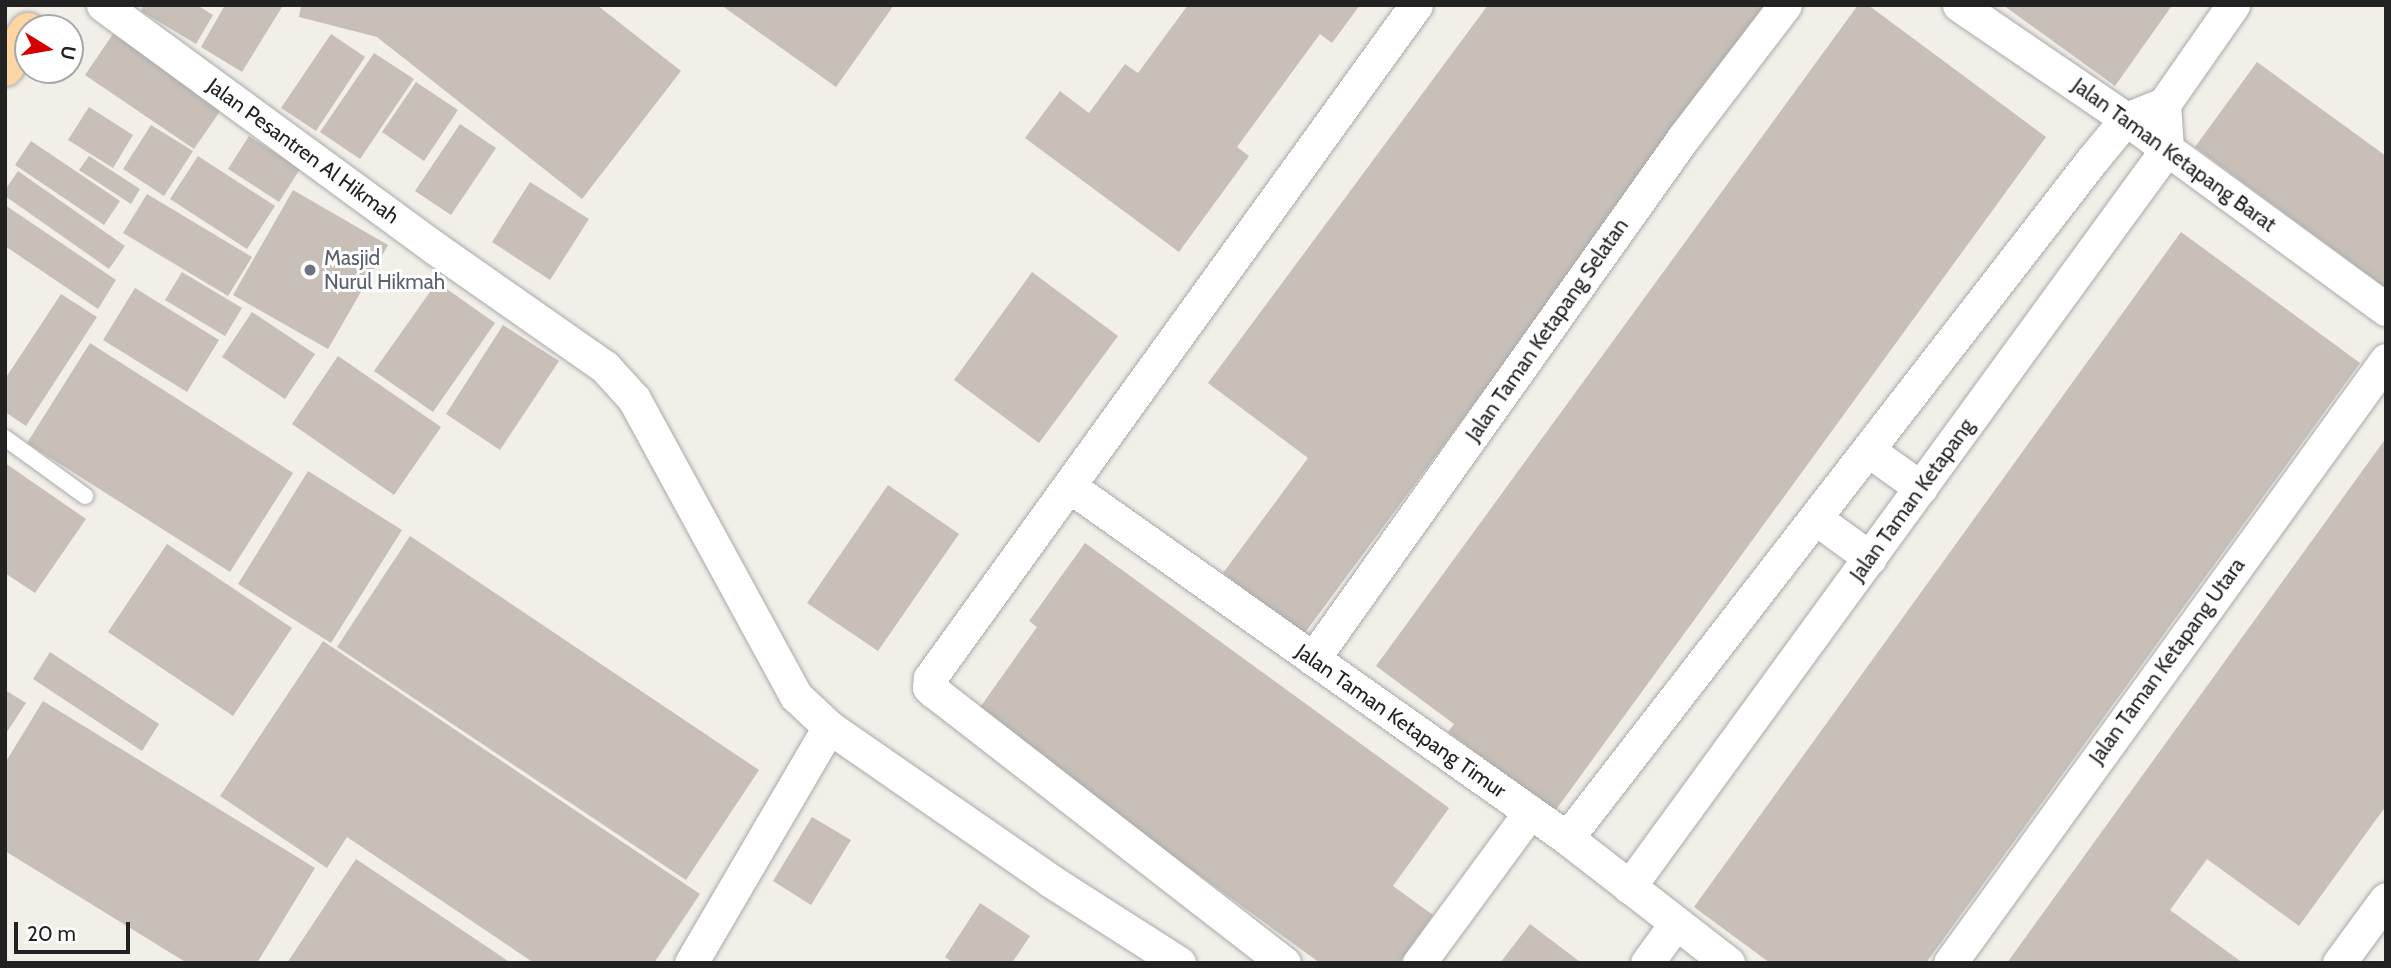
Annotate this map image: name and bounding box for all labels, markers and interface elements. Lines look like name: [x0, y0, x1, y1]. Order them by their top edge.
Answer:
north arrow: [14, 14, 84, 84]
text: U: [56, 44, 81, 62]
street label: Jalan Pesantren Al Hikmah: [202, 73, 404, 229]
street label: Jalan Taman Ketapang Barat: [2067, 73, 2281, 237]
street label: Jalan Taman Ketapang Selatan: [1460, 214, 1634, 446]
place label: Masjid Nurul Hikmah: [324, 245, 445, 295]
marker: Masjid Nurul Hikmah: [302, 262, 318, 278]
street label: Jalan Taman Ketapang: [1845, 414, 1979, 586]
street label: Jalan Taman Ketapang Utara: [2084, 553, 2250, 769]
street label: Jalan Taman Ketapang Timur: [1291, 639, 1511, 803]
scale bar: [18, 908, 133, 952]
text: 20 m: [27, 921, 76, 946]

